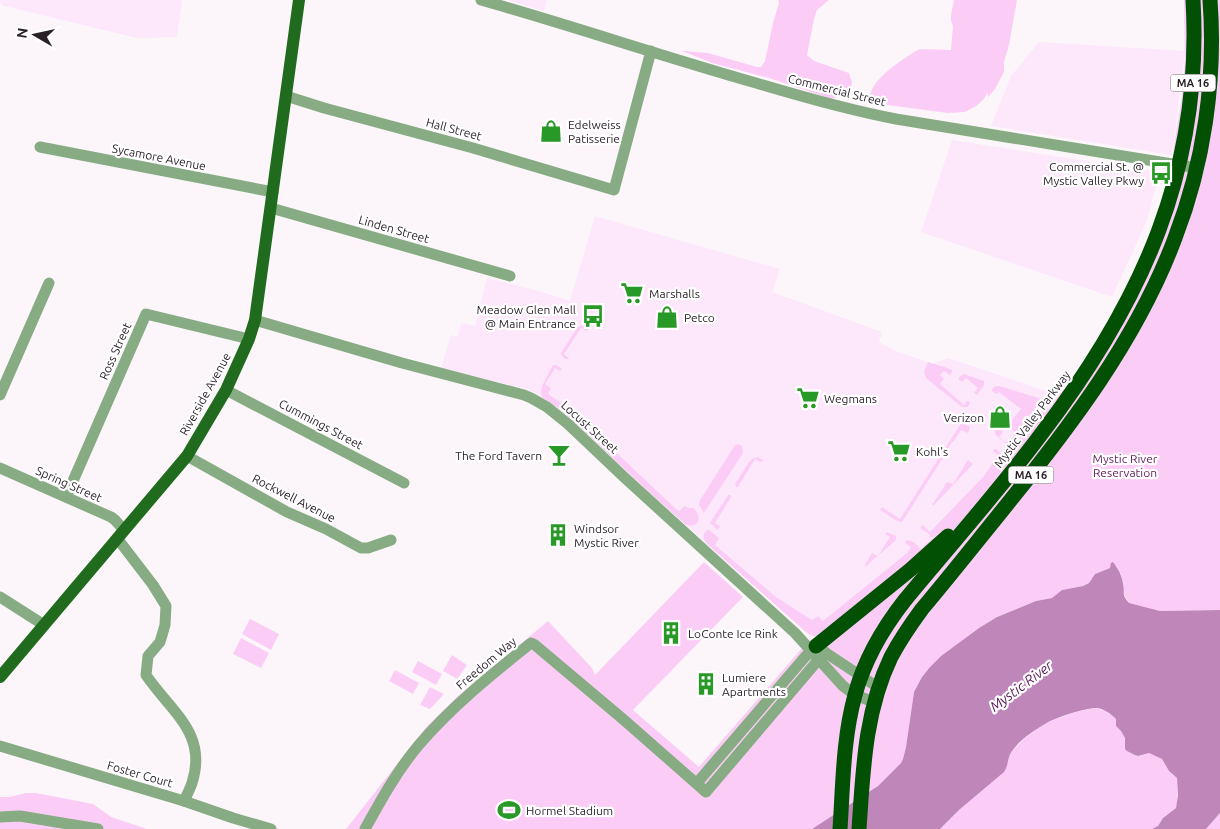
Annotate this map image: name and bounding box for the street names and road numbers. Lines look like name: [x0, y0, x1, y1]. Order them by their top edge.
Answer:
street label: Commercial Street: [787, 72, 888, 109]
road number: MA 16: [1170, 75, 1216, 92]
street label: Hall Street: [425, 115, 484, 143]
street label: Sycamore Avenue: [111, 142, 207, 172]
street label: Linden Street: [357, 213, 431, 245]
street label: Ross Street: [97, 320, 133, 382]
street label: Riverside Avenue: [177, 350, 233, 438]
street label: Mystic Valley Parkway: [991, 368, 1073, 470]
street label: Cummings Street: [277, 396, 365, 452]
street label: Locust Street: [559, 398, 621, 456]
street label: Spring Street: [34, 464, 104, 504]
road number: MA 16: [1008, 466, 1054, 484]
street label: Rockwell Avenue: [250, 471, 338, 525]
street label: Freedom Way: [454, 634, 519, 692]
street label: Foster Court: [106, 758, 175, 790]

